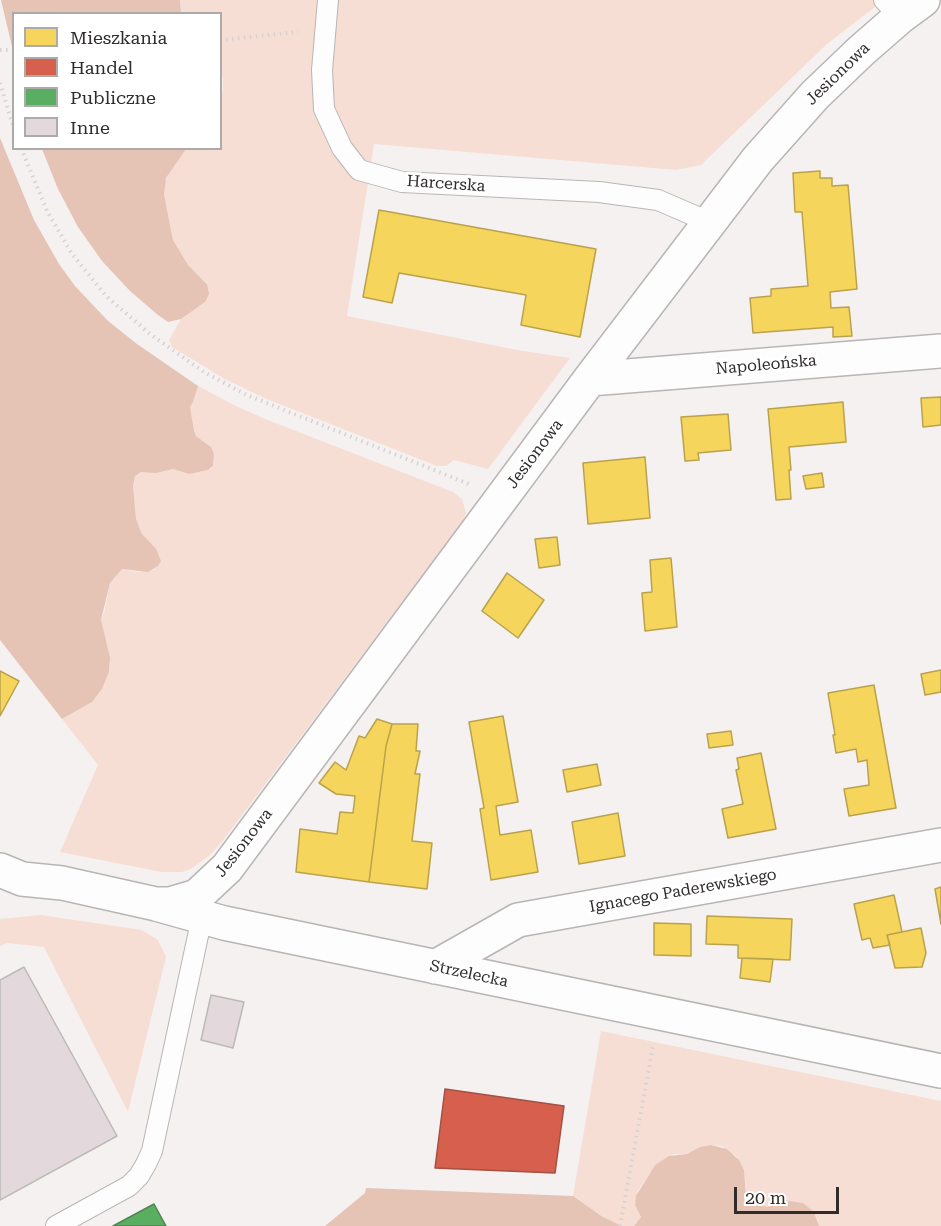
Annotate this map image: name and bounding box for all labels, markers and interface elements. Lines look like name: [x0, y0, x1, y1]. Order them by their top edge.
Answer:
legend: [12, 12, 222, 150]
text: Mieszkania: [70, 27, 167, 48]
street label: Jesionowa: [802, 39, 874, 109]
text: Handel: [70, 57, 133, 78]
text: Publiczne: [70, 87, 156, 108]
text: Inne: [70, 117, 110, 138]
street label: Harcerska: [406, 172, 486, 196]
street label: Napoleońska: [715, 351, 817, 379]
street label: Jesionowa: [503, 416, 567, 492]
street label: Jesionowa: [211, 805, 277, 881]
street label: Ignacego Paderewskiego: [588, 865, 778, 917]
street label: Strzelecka: [428, 956, 510, 992]
scale bar: [737, 1175, 842, 1213]
text: 20 m: [745, 1187, 786, 1208]

